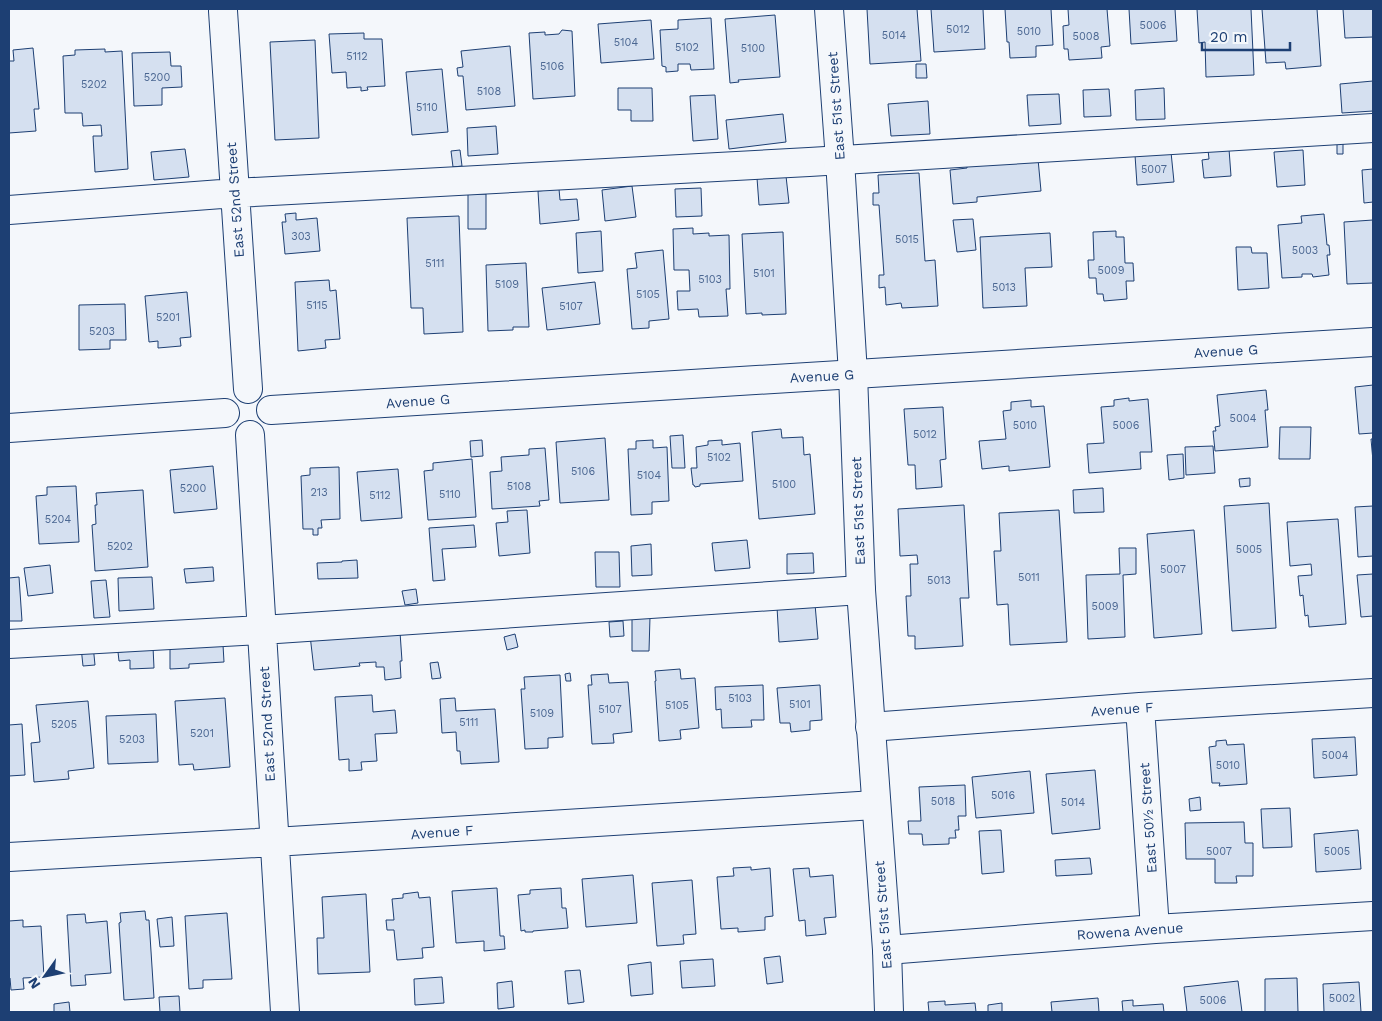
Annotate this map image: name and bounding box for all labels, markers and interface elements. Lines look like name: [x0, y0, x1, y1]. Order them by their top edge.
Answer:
house number: 5006: [1140, 19, 1167, 32]
scale bar: [1202, 20, 1290, 52]
house number: 5012: [946, 23, 970, 36]
house number: 5010: [1017, 25, 1041, 38]
text: 20 m: [1210, 28, 1248, 46]
house number: 5014: [882, 29, 906, 42]
house number: 5008: [1073, 30, 1100, 43]
house number: 5104: [614, 36, 638, 49]
house number: 5102: [675, 41, 699, 54]
house number: 5100: [741, 42, 765, 55]
house number: 5112: [346, 50, 368, 63]
street label: East 51st Street: [824, 51, 848, 161]
house number: 5106: [540, 60, 564, 73]
house number: 5200: [144, 71, 170, 84]
house number: 5202: [81, 78, 107, 91]
house number: 5108: [477, 85, 501, 98]
house number: 5110: [416, 101, 438, 114]
street label: East 52nd Street: [223, 142, 247, 258]
house number: 5007: [1141, 163, 1167, 176]
house number: 303: [291, 230, 311, 243]
house number: 5015: [895, 233, 919, 246]
house number: 5003: [1292, 244, 1318, 257]
house number: 5111: [425, 257, 445, 270]
house number: 5009: [1098, 264, 1125, 277]
house number: 5101: [753, 267, 775, 280]
house number: 5103: [698, 273, 722, 286]
house number: 5109: [495, 278, 519, 291]
house number: 5013: [992, 281, 1016, 294]
house number: 5105: [636, 288, 660, 301]
house number: 5115: [306, 299, 328, 312]
house number: 5107: [559, 300, 583, 313]
house number: 5201: [156, 311, 180, 324]
house number: 5203: [89, 325, 115, 338]
street label: Avenue G: [1193, 341, 1259, 361]
street label: Avenue G: [789, 366, 855, 386]
street label: Avenue G: [385, 391, 451, 411]
house number: 5004: [1230, 412, 1257, 425]
house number: 5010: [1013, 419, 1037, 432]
house number: 5006: [1113, 419, 1140, 432]
house number: 5012: [913, 428, 937, 441]
house number: 5102: [707, 451, 731, 464]
street label: East 51st Street: [848, 456, 868, 566]
house number: 5106: [571, 465, 595, 478]
house number: 5104: [637, 469, 661, 482]
house number: 5100: [772, 478, 796, 491]
house number: 5108: [507, 480, 531, 493]
house number: 5200: [180, 482, 206, 495]
house number: 213: [310, 486, 328, 499]
house number: 5110: [439, 488, 461, 501]
house number: 5112: [369, 489, 391, 502]
house number: 5204: [45, 513, 71, 526]
house number: 5202: [107, 540, 133, 553]
house number: 5005: [1236, 543, 1262, 556]
house number: 5007: [1160, 563, 1186, 576]
house number: 5011: [1018, 571, 1040, 584]
house number: 5013: [927, 574, 951, 587]
house number: 5009: [1092, 600, 1119, 613]
street label: East 52nd Street: [256, 666, 278, 782]
house number: 5103: [728, 692, 752, 705]
house number: 5101: [789, 698, 811, 711]
house number: 5105: [665, 699, 689, 712]
street label: Avenue F: [1090, 699, 1154, 719]
house number: 5107: [598, 703, 622, 716]
house number: 5109: [530, 707, 554, 720]
house number: 5111: [459, 716, 479, 729]
house number: 5205: [51, 718, 77, 731]
house number: 5201: [190, 727, 214, 740]
house number: 5203: [119, 733, 145, 746]
house number: 5004: [1322, 749, 1349, 762]
house number: 5010: [1216, 759, 1240, 772]
street label: East 50½ Street: [1136, 762, 1160, 874]
house number: 5016: [991, 789, 1015, 802]
house number: 5018: [931, 795, 955, 808]
house number: 5014: [1061, 796, 1085, 809]
street label: Avenue F: [410, 822, 474, 842]
house number: 5007: [1206, 845, 1232, 858]
house number: 5005: [1324, 845, 1350, 858]
street label: East 51st Street: [871, 860, 895, 970]
street label: Rowena Avenue: [1076, 919, 1184, 943]
north arrow: [20, 951, 70, 1001]
text: N: [25, 974, 44, 992]
house number: 5002: [1329, 992, 1355, 1005]
house number: 5006: [1200, 994, 1227, 1007]

